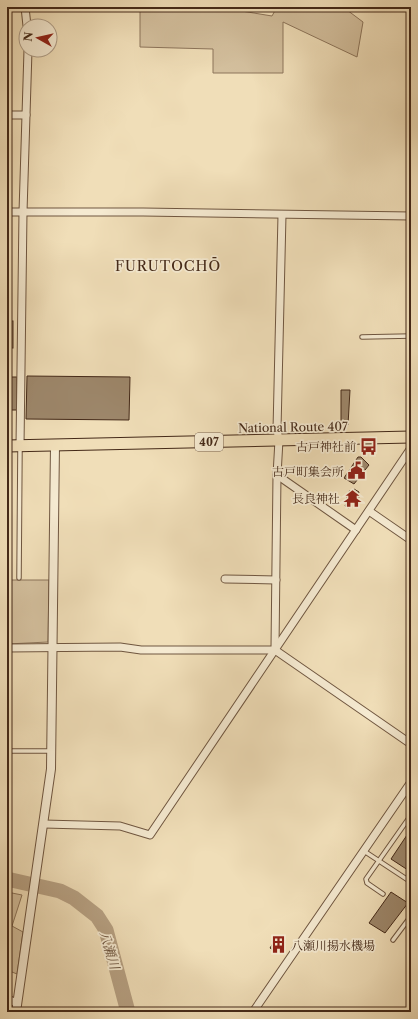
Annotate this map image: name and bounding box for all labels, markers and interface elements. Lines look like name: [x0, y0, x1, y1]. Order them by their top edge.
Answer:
north arrow: [18, 18, 58, 58]
text: N: [21, 30, 36, 42]
district label: FURUTOCHŌ: [115, 257, 221, 275]
street label: National Route 407: [238, 419, 348, 435]
road number: 407: [195, 433, 223, 451]
bus stop icon: 古戸神社前: [359, 436, 379, 456]
place label: 古戸神社前: [296, 439, 356, 454]
public building icon: 古戸町集会所: [347, 461, 367, 481]
place label: 古戸町集会所: [272, 464, 344, 479]
temple icon: 長良神社: [343, 488, 363, 508]
place label: 長良神社: [292, 491, 340, 506]
water label: 八瀬川: [97, 929, 124, 973]
building icon: 八瀬川揚水機場: [268, 935, 288, 955]
place label: 八瀬川揚水機場: [291, 938, 375, 953]

